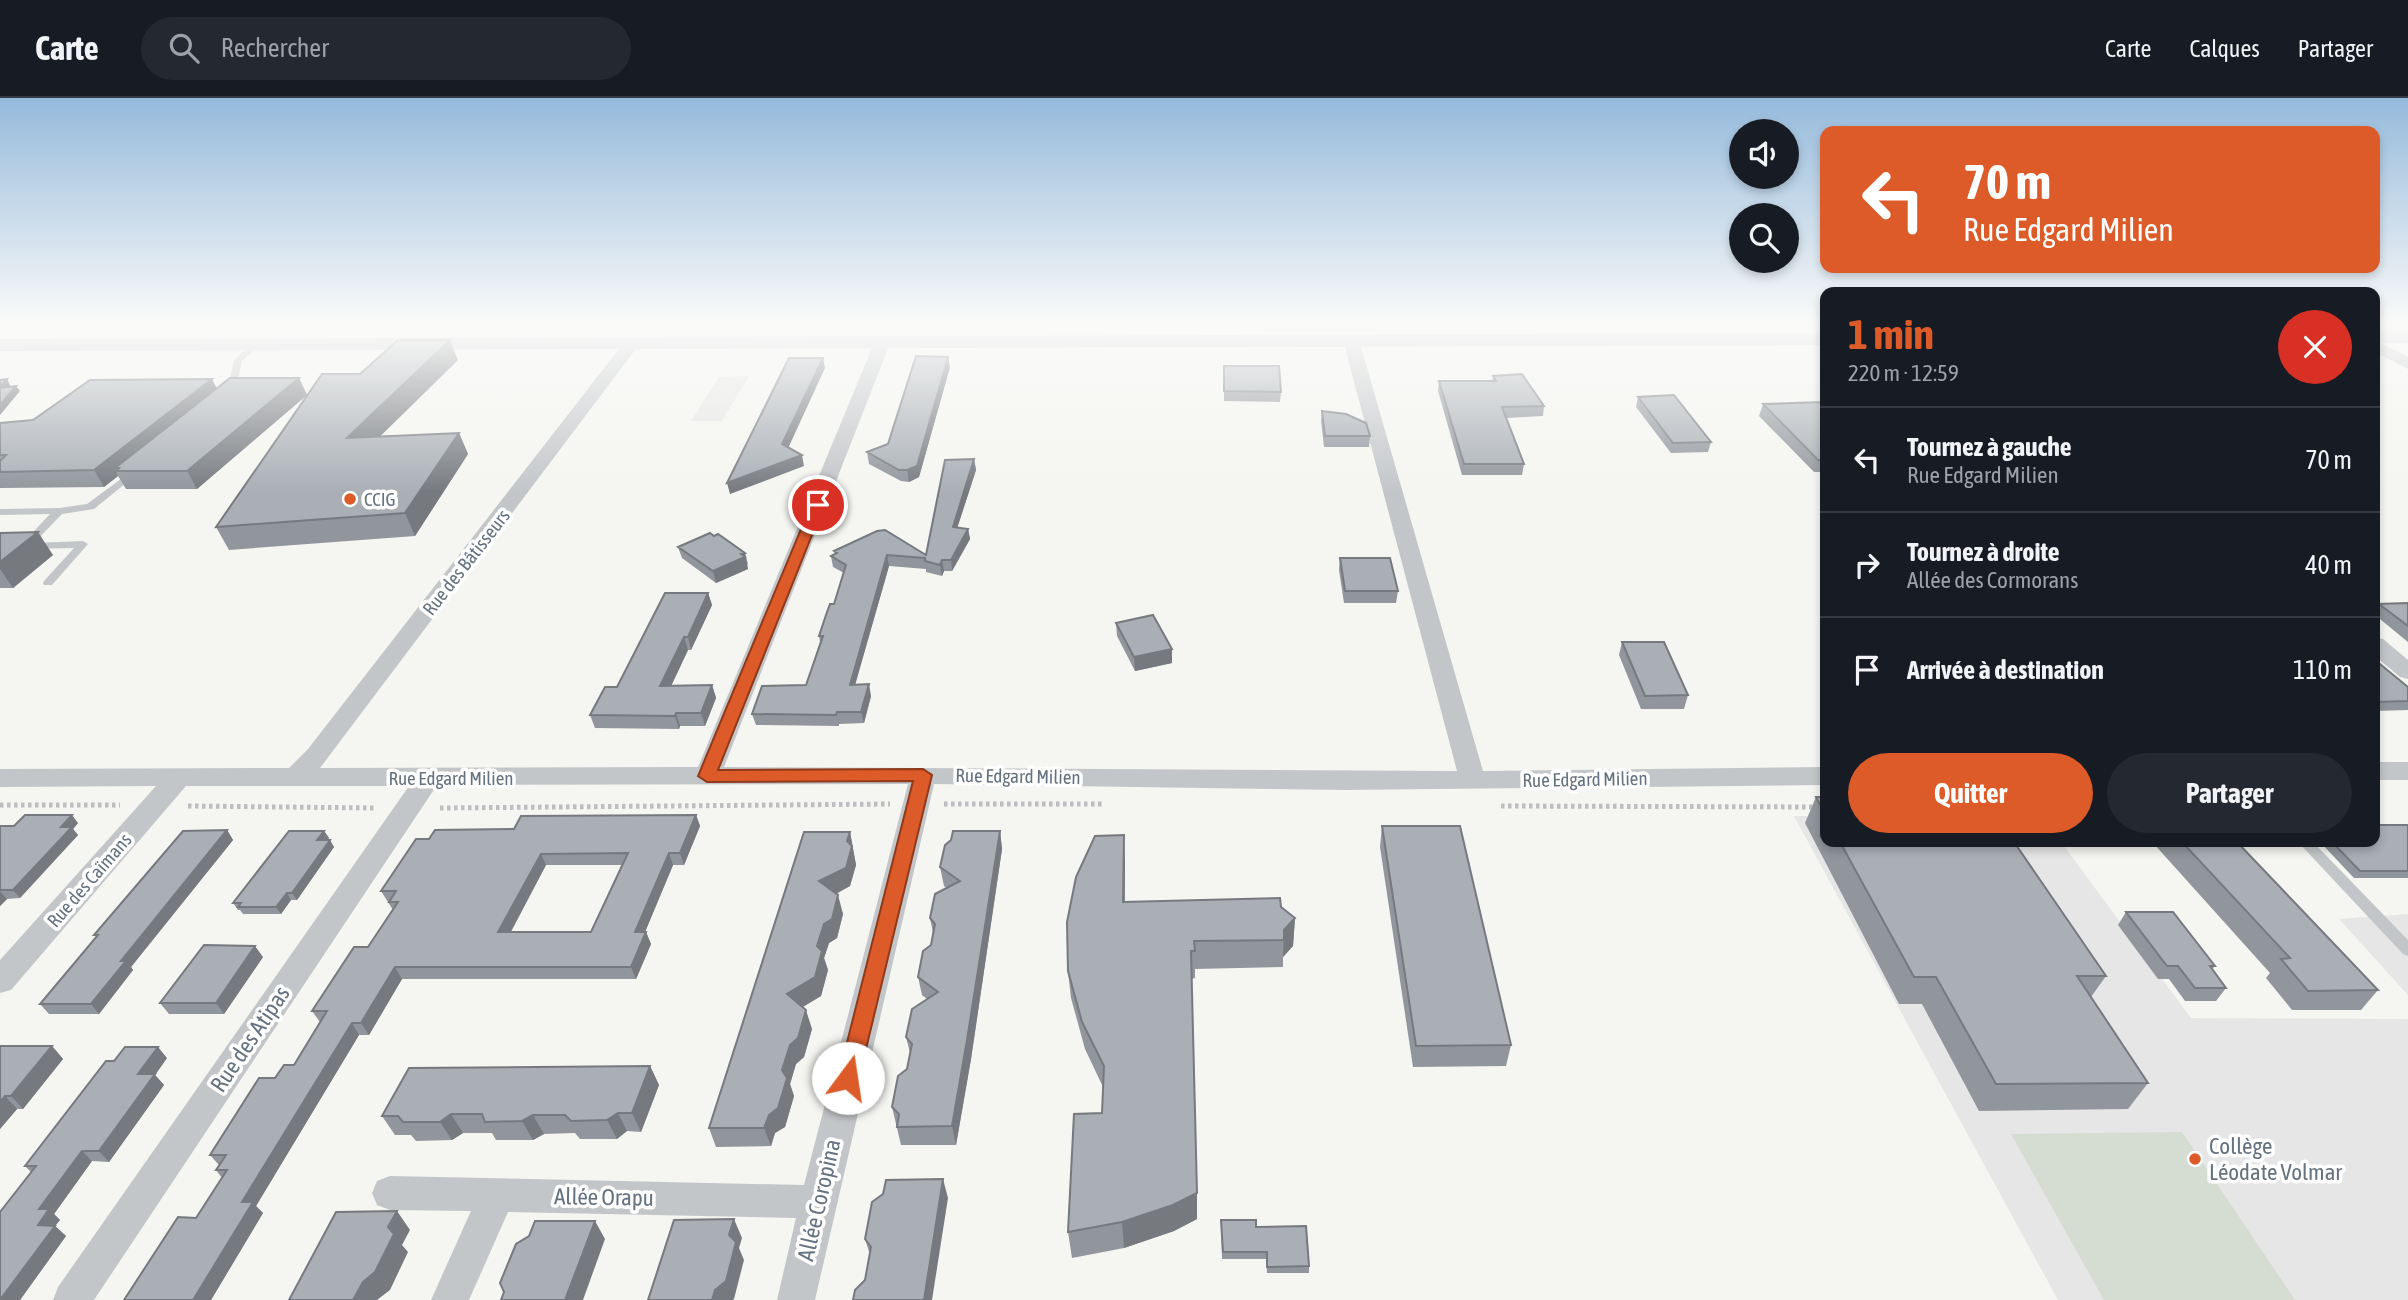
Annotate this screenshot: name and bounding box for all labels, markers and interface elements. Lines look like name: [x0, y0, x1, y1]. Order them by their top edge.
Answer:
search box: [141, 17, 631, 80]
text: Carte: [35, 29, 99, 67]
icon: search: [165, 29, 203, 67]
text: Rechercher: [221, 33, 329, 63]
text: Carte: [2105, 35, 2151, 62]
text: Calques: [2189, 35, 2260, 62]
text: Partager: [2298, 35, 2373, 62]
map controls: [1729, 119, 1799, 273]
button: sound: [1729, 119, 1799, 189]
text: 70 m: [1963, 153, 2051, 209]
icon: left: [1848, 154, 1939, 245]
button: search: [1729, 203, 1799, 273]
text: Rue Edgard Milien: [1963, 211, 2174, 248]
text: 1 min: [1848, 310, 1934, 358]
button: close: [2278, 310, 2352, 384]
text: 220 m · 12:59: [1848, 360, 1959, 386]
text: Tournez à gauche: [1907, 432, 2072, 462]
icon: left: [1848, 441, 1886, 479]
text: 70 m: [2305, 445, 2352, 475]
text: Rue Edgard Milien: [1907, 462, 2059, 488]
pin: [788, 475, 848, 535]
icon: arrive: [799, 486, 837, 524]
place label: CCIG: [364, 488, 396, 510]
marker: CCIG: [342, 491, 358, 507]
street label: Rue des Bâtisseurs: [418, 505, 514, 619]
text: Tournez à droite: [1907, 537, 2060, 567]
icon: right: [1848, 546, 1886, 584]
text: 40 m: [2305, 550, 2352, 580]
text: Allée des Cormorans: [1907, 567, 2078, 593]
icon: arrive: [1848, 651, 1886, 689]
text: Arrivée à destination: [1907, 655, 2104, 685]
text: 110 m: [2293, 655, 2352, 685]
button: Quitter: [1848, 753, 2093, 833]
button: Partager: [2107, 753, 2352, 833]
street label: Rue Edgard Milien: [955, 764, 1081, 788]
street label: Rue Edgard Milien: [388, 767, 514, 789]
street label: Rue Edgard Milien: [1522, 767, 1648, 791]
street label: Rue des Caïmans: [42, 828, 136, 931]
street label: Rue des Atipas: [205, 981, 295, 1097]
position arrow: [811, 1041, 885, 1115]
place label: Collège Léodate Volmar: [2209, 1133, 2343, 1185]
street label: Allée Coropina: [792, 1137, 846, 1263]
marker: Collège Léodate Volmar: [2187, 1151, 2203, 1167]
street label: Allée Orapu: [554, 1183, 654, 1211]

